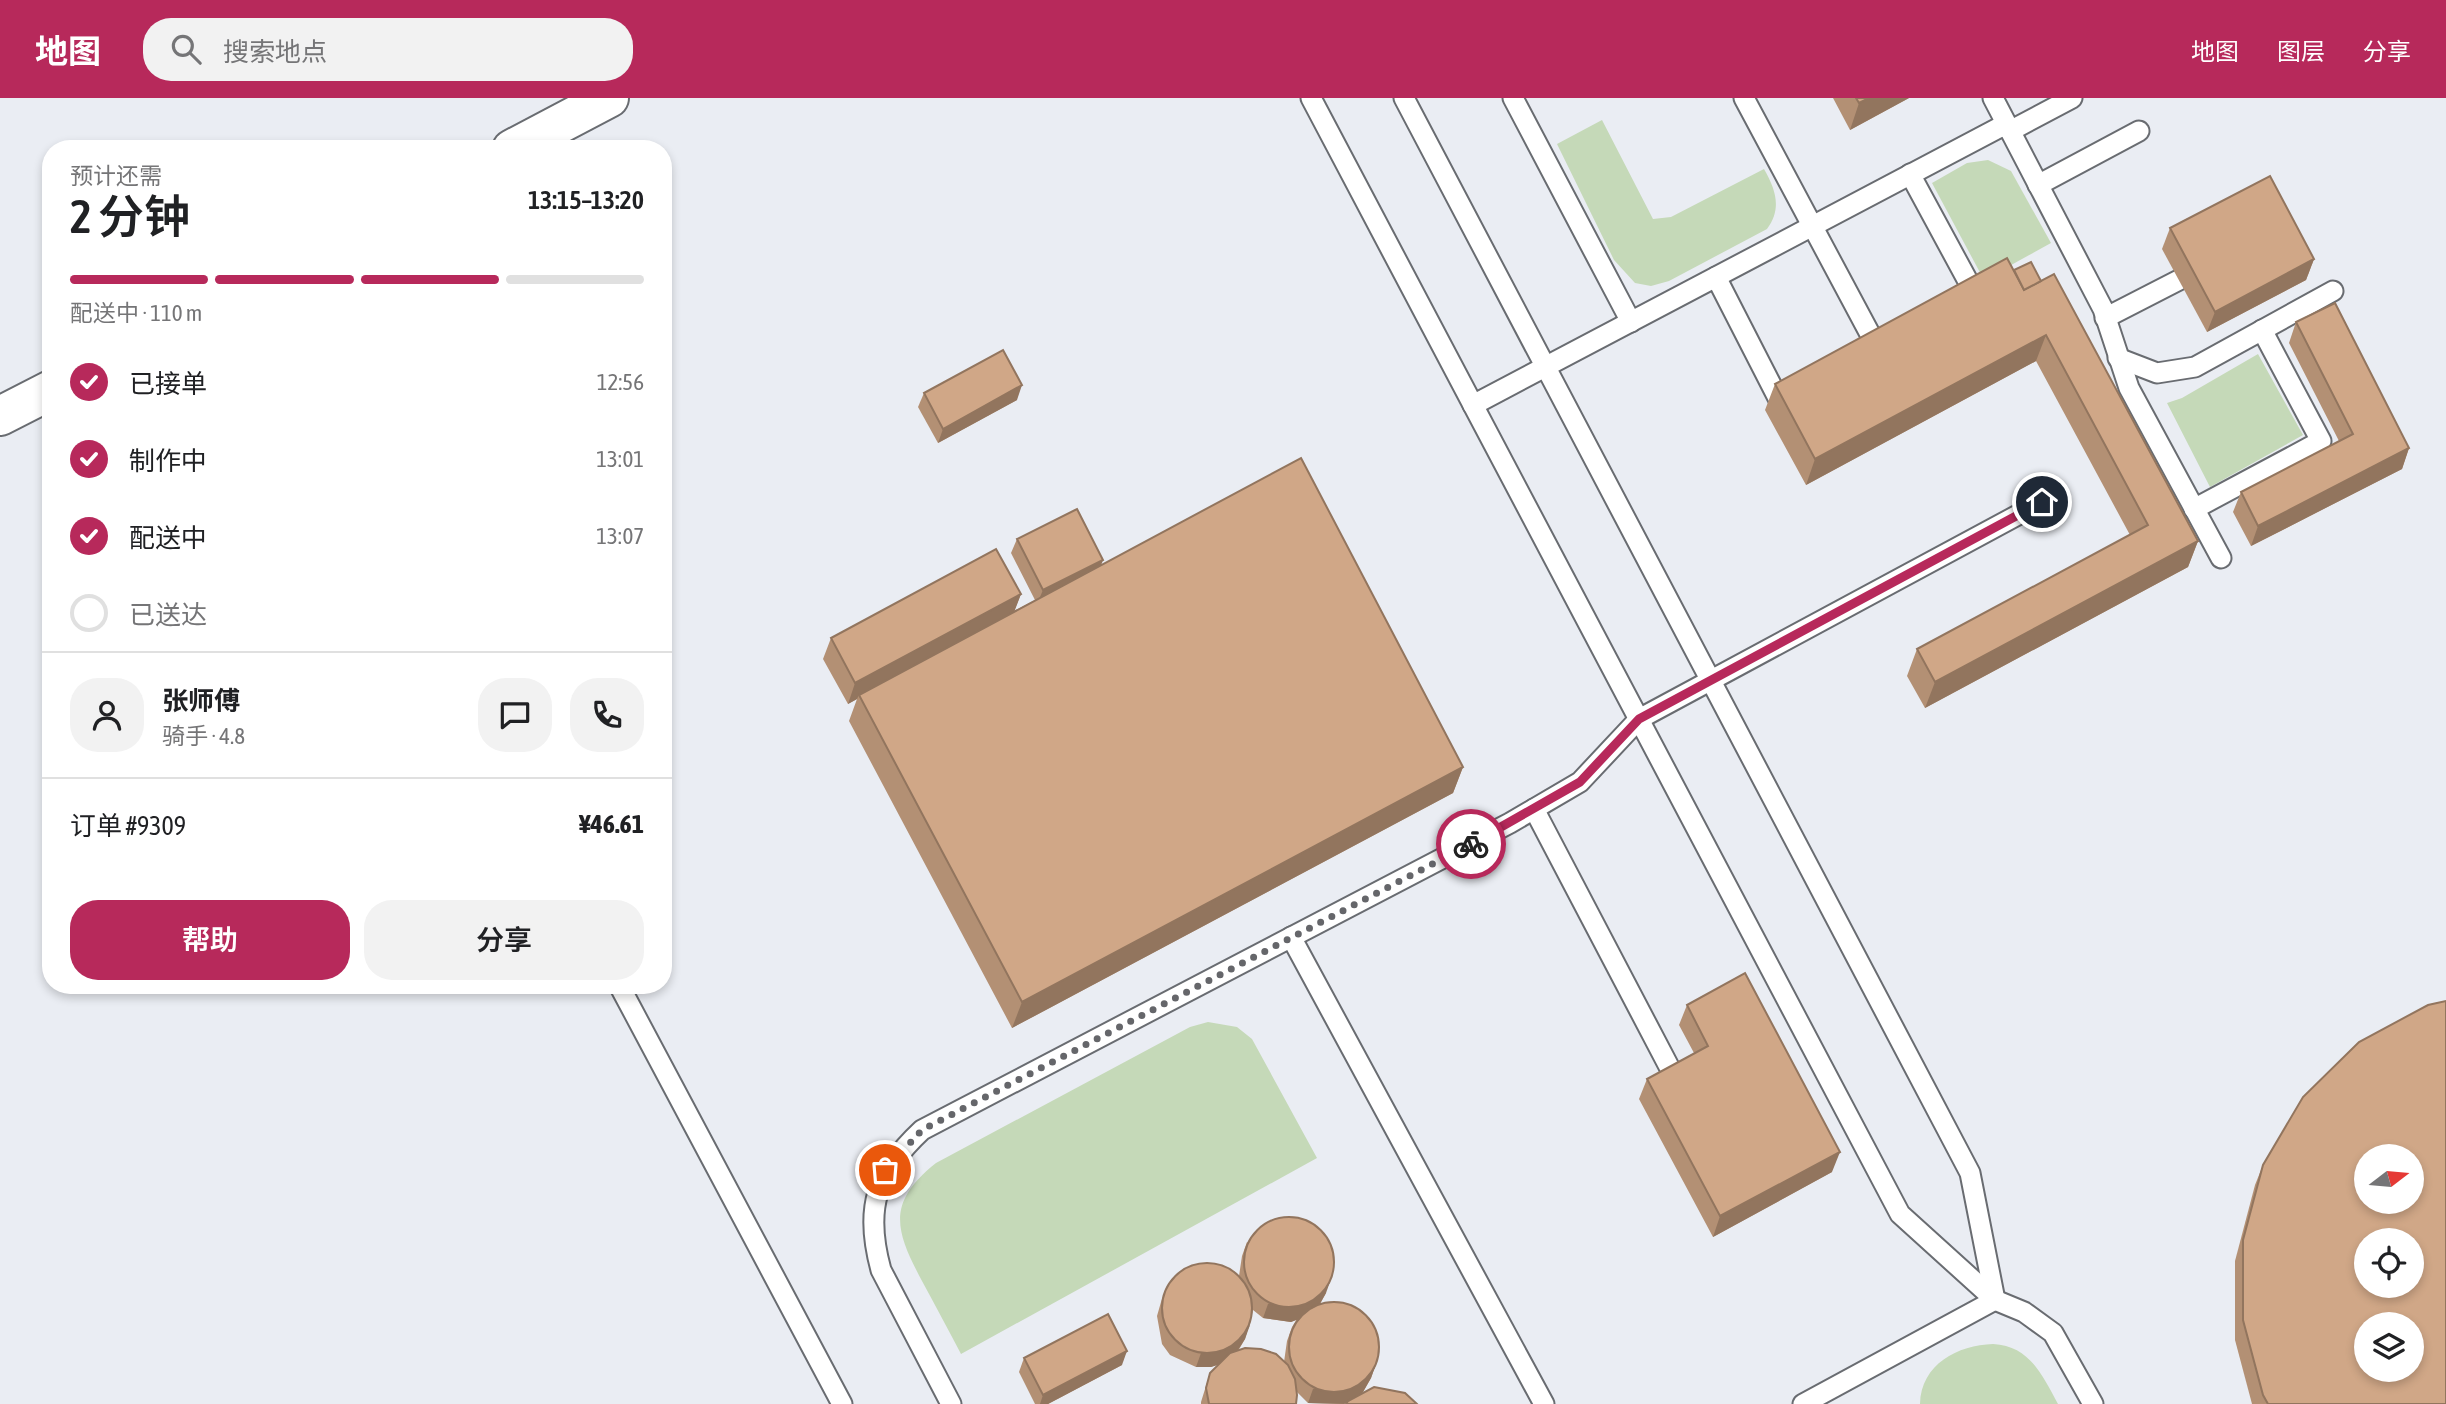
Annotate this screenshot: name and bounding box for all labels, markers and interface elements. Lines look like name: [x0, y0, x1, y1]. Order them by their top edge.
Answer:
search box: [143, 18, 633, 81]
icon: search: [167, 30, 205, 68]
text: 地图: [35, 32, 101, 70]
text: 搜索地点: [223, 37, 327, 67]
text: 地图: [2191, 38, 2239, 65]
text: 图层: [2277, 38, 2325, 65]
text: 分享: [2363, 38, 2411, 65]
text: 预计还需: [70, 163, 162, 189]
text: 13:15–13:20: [528, 185, 644, 215]
text: 2 分钟: [70, 190, 190, 243]
text: 配送中 · 110 m: [70, 300, 202, 326]
icon: check: [70, 363, 108, 401]
text: 已接单: [129, 369, 207, 399]
text: 12:56: [597, 369, 644, 395]
icon: check: [70, 440, 108, 478]
text: 制作中: [129, 446, 207, 476]
text: 13:01: [596, 446, 644, 472]
pin: [2012, 472, 2072, 532]
icon: home: [2023, 483, 2061, 521]
icon: check: [70, 517, 108, 555]
text: 配送中: [129, 523, 207, 553]
text: 13:07: [596, 523, 644, 549]
text: 已送达: [129, 600, 207, 630]
button: person: [70, 678, 144, 752]
button: chat: [478, 678, 552, 752]
button: phone: [570, 678, 644, 752]
text: 张师傅: [162, 686, 240, 716]
text: 骑手 · 4.8: [162, 723, 245, 749]
text: ¥46.61: [579, 809, 644, 839]
courier: [1436, 809, 1506, 879]
text: 订单 #9309: [70, 811, 186, 841]
icon: bike: [1452, 825, 1490, 863]
button: 帮助: [70, 900, 350, 980]
button: 分享: [364, 900, 644, 980]
pin: [855, 1140, 915, 1200]
north arrow: [2354, 1144, 2424, 1214]
map controls: [2354, 1144, 2424, 1382]
icon: bag: [866, 1151, 904, 1189]
button: locate: [2354, 1228, 2424, 1298]
button: layers: [2354, 1312, 2424, 1382]

